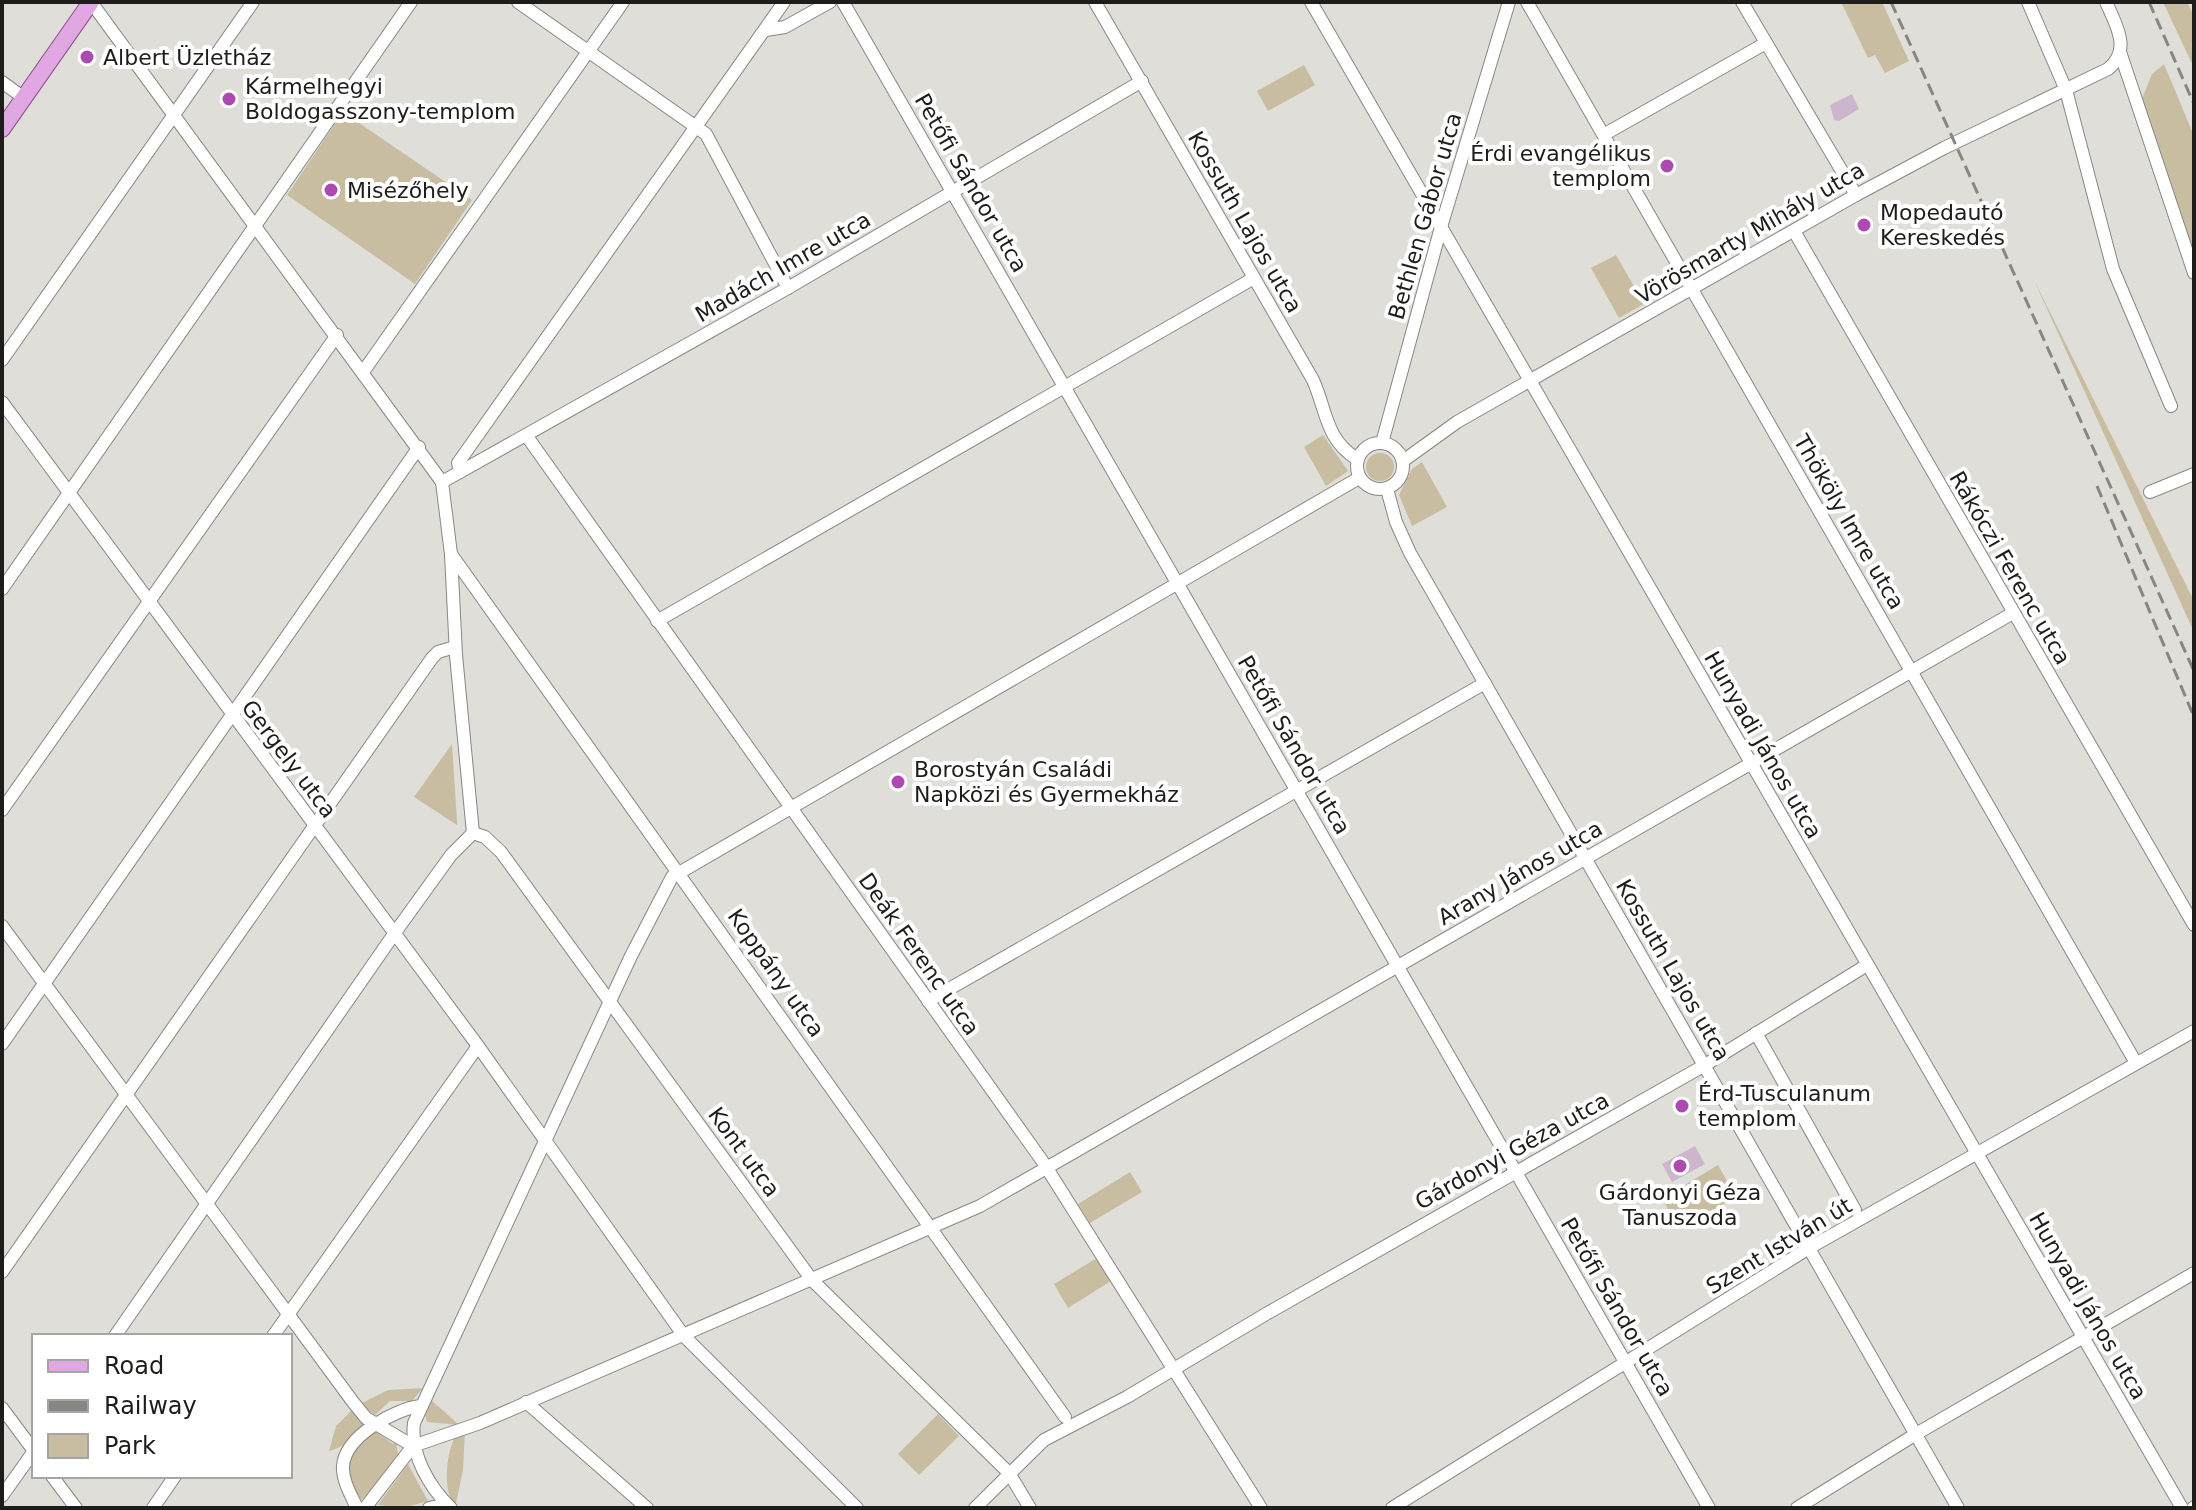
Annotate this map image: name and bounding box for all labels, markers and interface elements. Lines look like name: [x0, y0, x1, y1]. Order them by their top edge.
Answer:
place label: Albert Üzletház: [103, 45, 271, 70]
marker: Albert Üzletház: [78, 48, 96, 66]
place label: Kármelhegyi Boldogasszony-templom: [245, 74, 516, 124]
street label: Petőfi Sándor utca: [910, 89, 1032, 277]
marker: Kármelhegyi Boldogasszony-templom: [220, 90, 238, 108]
street label: Bethlen Gábor utca: [1384, 110, 1466, 322]
street label: Kossuth Lajos utca: [1183, 127, 1307, 317]
place label: Érdi evangélikus templom: [1470, 141, 1651, 191]
street label: Vörösmarty Mihály utca: [1631, 157, 1869, 309]
marker: Érdi evangélikus templom: [1658, 157, 1676, 175]
place label: Misézőhely: [347, 178, 469, 203]
marker: Misézőhely: [322, 181, 340, 199]
place label: Mopedautó Kereskedés: [1880, 200, 2005, 250]
street label: Madách Imre utca: [691, 207, 875, 327]
marker: Mopedautó Kereskedés: [1855, 216, 1873, 234]
street label: Thököly Imre utca: [1788, 429, 1909, 614]
street label: Rákóczi Ferenc utca: [1944, 467, 2076, 669]
street label: Hunyadi János utca: [1699, 647, 1827, 843]
street label: Petőfi Sándor utca: [1233, 651, 1355, 839]
street label: Gergely utca: [237, 695, 341, 823]
place label: Borostyán Családi Napközi és Gyermekház: [914, 757, 1179, 807]
marker: Borostyán Családi Napközi és Gyermekház: [889, 773, 907, 791]
street label: Arany János utca: [1433, 816, 1607, 930]
street label: Deák Ferenc utca: [854, 868, 984, 1040]
street label: Kossuth Lajos utca: [1611, 875, 1735, 1065]
street label: Koppány utca: [723, 904, 829, 1042]
place label: Érd-Tusculanum templom: [1698, 1081, 1871, 1131]
street label: Gárdonyi Géza utca: [1411, 1087, 1613, 1215]
marker: Érd-Tusculanum templom: [1673, 1097, 1691, 1115]
street label: Kont utca: [703, 1102, 785, 1202]
marker: Gárdonyi Géza Tanuszoda: [1671, 1157, 1689, 1175]
place label: Gárdonyi Géza Tanuszoda: [1599, 1180, 1761, 1230]
street label: Szent István út: [1702, 1193, 1857, 1299]
street label: Hunyadi János utca: [2024, 1208, 2152, 1404]
street label: Petőfi Sándor utca: [1556, 1213, 1678, 1401]
legend: [32, 1334, 292, 1478]
text: Road: [104, 1352, 164, 1380]
text: Railway: [104, 1392, 197, 1420]
text: Park: [104, 1432, 156, 1460]

